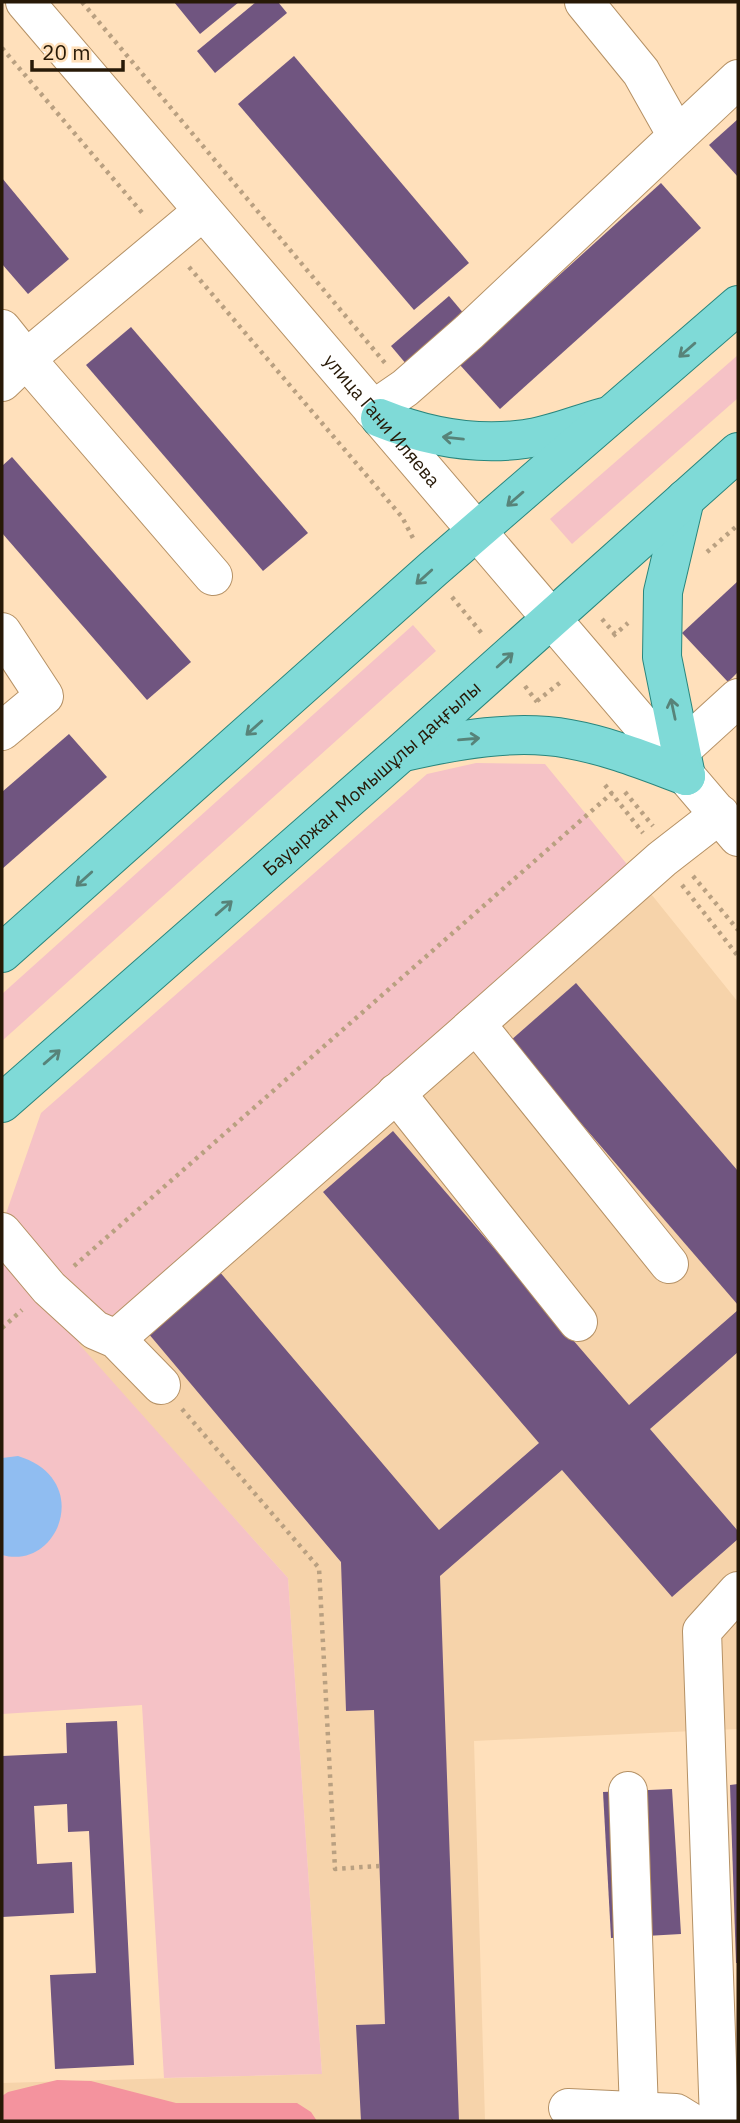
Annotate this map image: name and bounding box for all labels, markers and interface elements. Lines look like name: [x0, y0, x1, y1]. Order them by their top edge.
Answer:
scale bar: [32, 28, 122, 72]
text: 20 m: [42, 38, 91, 66]
one-way arrow: [678, 342, 696, 358]
street label: улица Гани Иляева: [319, 349, 446, 492]
one-way arrow: [443, 431, 465, 444]
one-way arrow: [507, 491, 525, 507]
one-way arrow: [416, 568, 433, 585]
one-way arrow: [496, 652, 514, 668]
street label: Бауыржан Момышұлы даңғылы: [258, 676, 486, 881]
one-way arrow: [665, 698, 679, 721]
one-way arrow: [245, 720, 263, 736]
one-way arrow: [457, 732, 480, 745]
one-way arrow: [76, 871, 94, 887]
one-way arrow: [215, 900, 233, 916]
one-way arrow: [43, 1049, 61, 1065]

